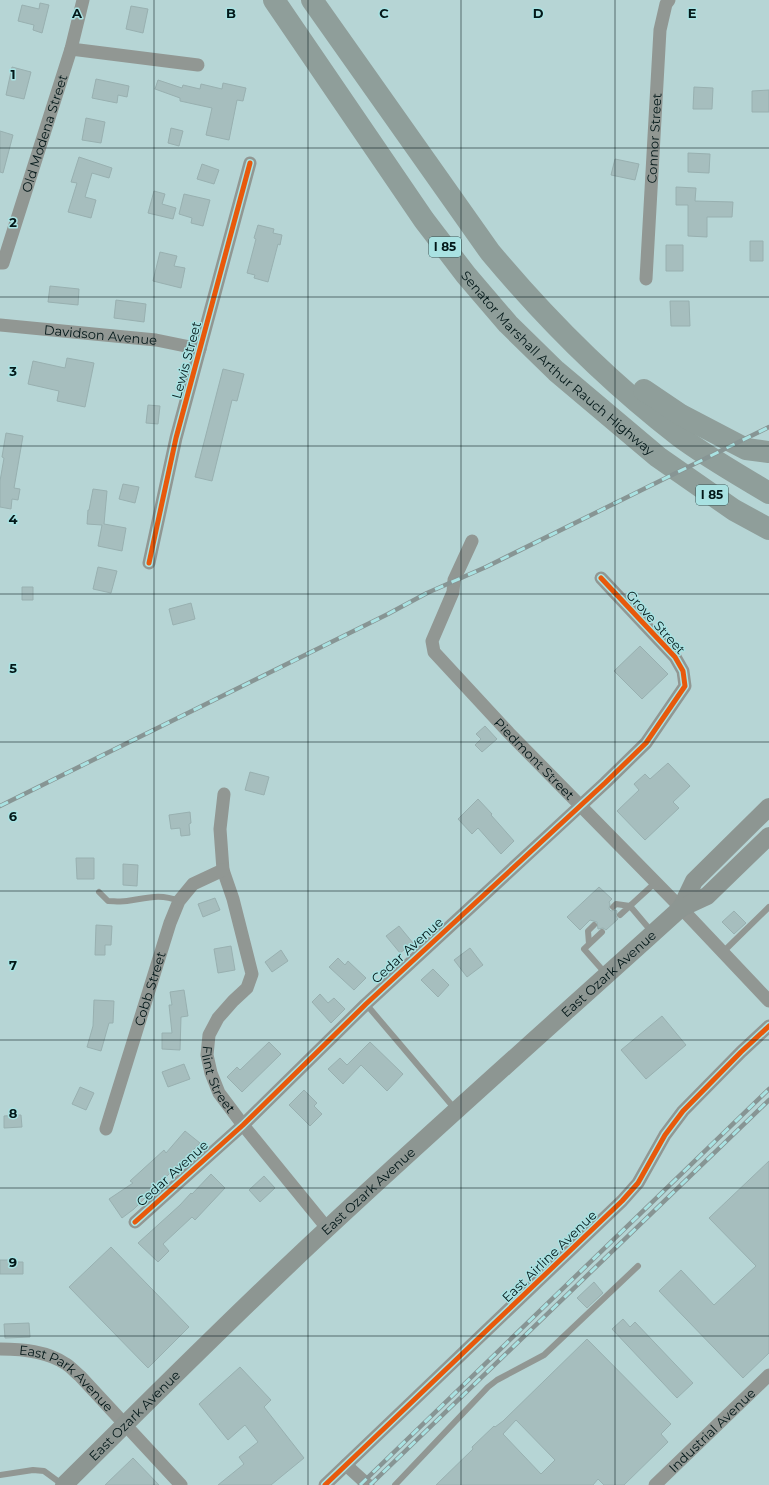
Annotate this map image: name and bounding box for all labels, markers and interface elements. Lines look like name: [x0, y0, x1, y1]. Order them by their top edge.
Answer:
text: A: [71, 5, 83, 21]
text: B: [226, 5, 236, 21]
text: C: [379, 5, 389, 21]
text: D: [533, 5, 544, 21]
text: E: [688, 5, 697, 21]
text: 1: [10, 66, 16, 82]
street label: Old Modena Street: [18, 72, 70, 194]
street label: Connor Street: [643, 92, 664, 184]
text: 2: [9, 214, 17, 230]
road number: I 85: [429, 237, 461, 257]
street label: Senator Marshall Arthur Rauch Highway: [458, 267, 659, 459]
street label: Lewis Street: [168, 320, 204, 400]
street label: Davidson Avenue: [43, 321, 158, 348]
text: 3: [8, 363, 17, 379]
road number: I 85: [696, 485, 728, 505]
text: 4: [9, 511, 18, 527]
street label: Grove Street: [623, 587, 689, 657]
text: 5: [9, 660, 17, 676]
street label: Piedmont Street: [491, 714, 578, 803]
text: 6: [9, 808, 18, 824]
street label: Cedar Avenue: [368, 914, 446, 986]
street label: East Ozark Avenue: [558, 927, 659, 1020]
street label: Cobb Street: [130, 949, 169, 1028]
text: 7: [9, 957, 17, 973]
street label: Flint Street: [199, 1045, 239, 1116]
text: 8: [9, 1105, 18, 1121]
street label: Cedar Avenue: [133, 1137, 211, 1209]
street label: East Ozark Avenue: [318, 1144, 418, 1238]
street label: East Airline Avenue: [498, 1207, 600, 1305]
text: 9: [9, 1254, 17, 1270]
street label: East Park Avenue: [18, 1342, 117, 1415]
street label: East Ozark Avenue: [85, 1367, 183, 1464]
street label: Industrial Avenue: [665, 1385, 759, 1476]

